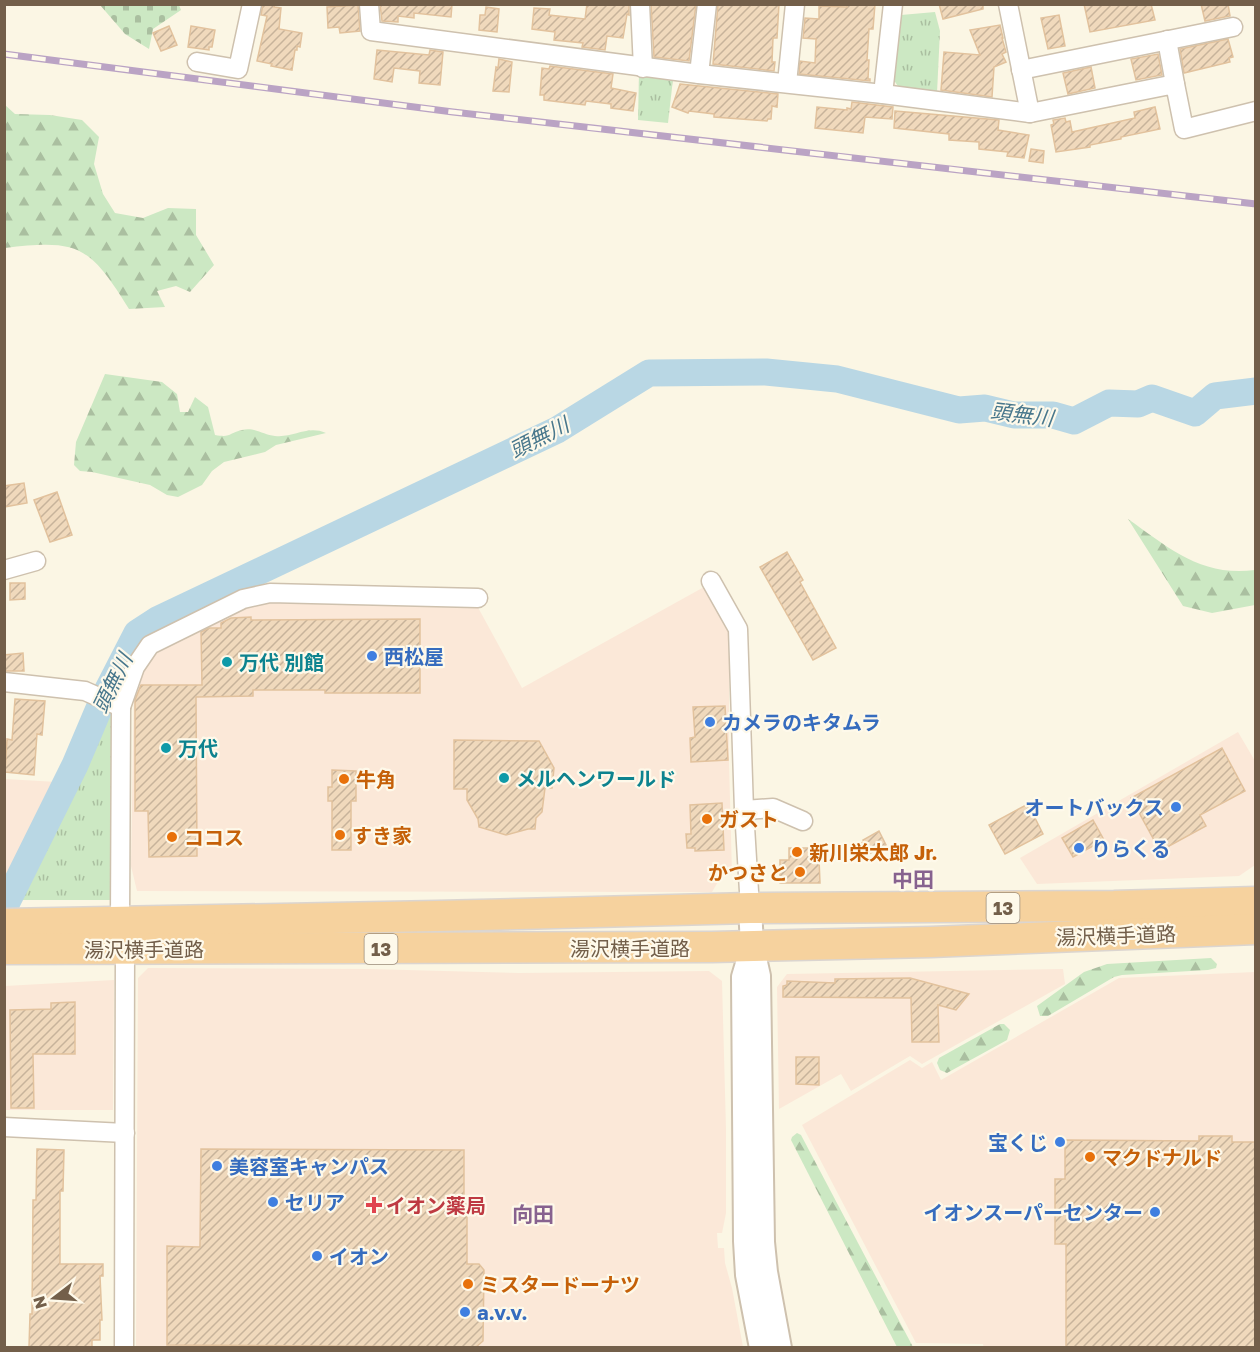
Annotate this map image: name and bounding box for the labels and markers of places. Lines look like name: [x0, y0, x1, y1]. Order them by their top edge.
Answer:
place label: 西松屋: [384, 644, 444, 668]
marker: 西松屋: [365, 649, 379, 663]
place label: 万代 別館: [239, 650, 324, 674]
marker: 万代 別館: [220, 655, 234, 669]
place label: カメラのキタムラ: [722, 710, 881, 734]
marker: カメラのキタムラ: [703, 715, 717, 729]
place label: 万代: [178, 736, 218, 760]
marker: 万代: [159, 741, 173, 755]
place label: メルヘンワールド: [516, 766, 676, 790]
place label: 牛角: [356, 767, 396, 791]
marker: メルヘンワールド: [497, 771, 511, 785]
marker: 牛角: [337, 772, 351, 786]
place label: オートバックス: [1025, 795, 1164, 819]
marker: オートバックス: [1169, 800, 1183, 814]
place label: ガスト: [719, 807, 779, 831]
marker: ガスト: [700, 812, 714, 826]
place label: すき家: [352, 823, 412, 847]
place label: ココス: [184, 825, 244, 849]
marker: すき家: [333, 828, 347, 842]
marker: ココス: [165, 830, 179, 844]
place label: りらくる: [1091, 836, 1171, 860]
place label: 新川栄太郎 Jr.: [809, 840, 938, 864]
marker: りらくる: [1072, 841, 1086, 855]
marker: 新川栄太郎 Jr.: [790, 845, 804, 859]
place label: かつさと: [708, 860, 788, 884]
marker: かつさと: [793, 865, 807, 879]
place label: 宝くじ: [988, 1130, 1048, 1154]
marker: 宝くじ: [1053, 1135, 1067, 1149]
place label: マクドナルド: [1102, 1145, 1222, 1169]
marker: マクドナルド: [1083, 1150, 1097, 1164]
place label: 美容室キャンパス: [229, 1154, 389, 1178]
marker: 美容室キャンパス: [210, 1159, 224, 1173]
place label: セリア: [285, 1190, 345, 1214]
place label: イオン薬局: [386, 1193, 486, 1217]
marker: セリア: [266, 1195, 280, 1209]
marker: イオン薬局: [367, 1198, 381, 1212]
place label: イオンスーパーセンター: [924, 1200, 1143, 1224]
marker: イオンスーパーセンター: [1148, 1205, 1162, 1219]
place label: イオン: [329, 1244, 389, 1268]
marker: イオン: [310, 1249, 324, 1263]
place label: ミスタードーナツ: [480, 1272, 640, 1296]
marker: ミスタードーナツ: [461, 1277, 475, 1291]
place label: a.v.v.: [477, 1300, 528, 1324]
marker: a.v.v.: [458, 1305, 472, 1319]

